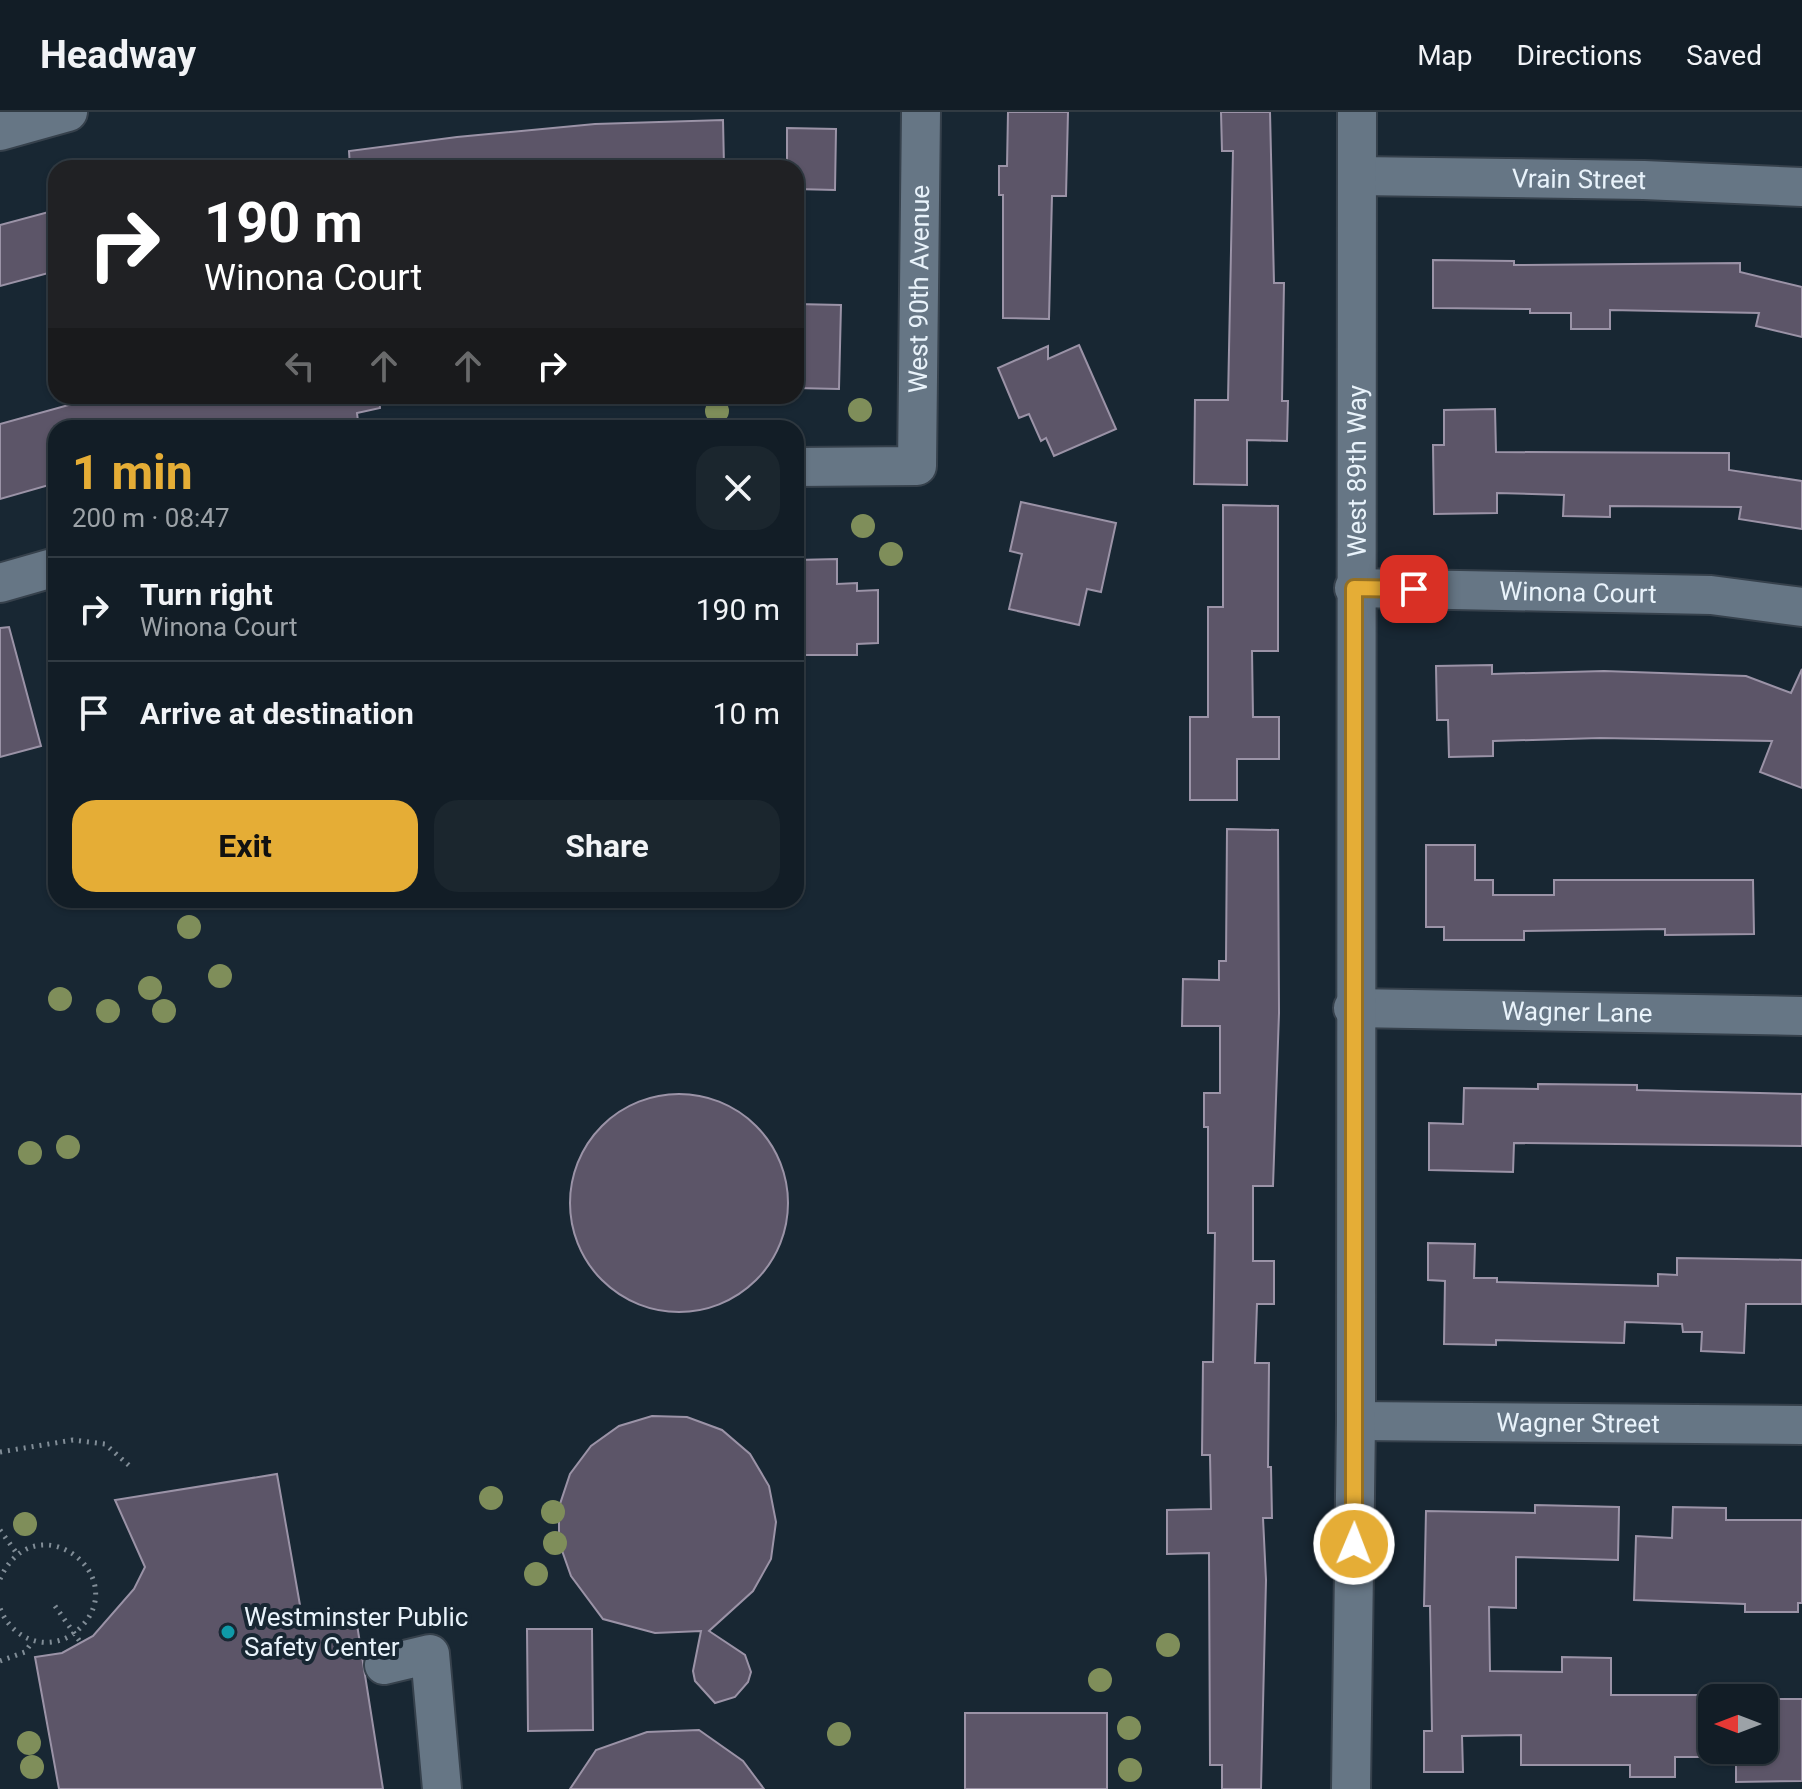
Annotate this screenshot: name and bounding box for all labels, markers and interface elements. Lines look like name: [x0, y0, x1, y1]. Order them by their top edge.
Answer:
text: Headway: [40, 33, 196, 77]
text: Map: [1417, 39, 1473, 72]
text: Directions: [1517, 39, 1642, 72]
text: Saved: [1686, 39, 1762, 72]
street label: Vrain Street: [1512, 163, 1646, 195]
street label: West 90th Avenue: [903, 185, 935, 393]
text: 190 m: [204, 190, 363, 256]
icon: right: [72, 192, 176, 296]
text: Winona Court: [204, 257, 422, 299]
icon: left: [278, 344, 322, 388]
icon: ahead: [362, 344, 406, 388]
icon: ahead: [446, 344, 490, 388]
icon: right: [530, 344, 574, 388]
street label: West 89th Way: [1342, 385, 1372, 557]
text: 1 min: [72, 444, 193, 501]
button: close: [696, 446, 780, 530]
text: 200 m · 08:47: [72, 503, 230, 533]
pin: [1380, 555, 1448, 623]
icon: arrive: [1392, 567, 1436, 611]
street label: Winona Court: [1499, 576, 1657, 609]
text: Turn right: [140, 577, 273, 612]
icon: right: [72, 587, 116, 631]
text: 190 m: [696, 592, 780, 627]
text: Winona Court: [140, 612, 298, 642]
icon: arrive: [72, 691, 116, 735]
text: Arrive at destination: [140, 696, 414, 731]
text: 10 m: [713, 696, 780, 731]
button: Exit: [72, 800, 418, 892]
button: Share: [434, 800, 780, 892]
street label: Wagner Lane: [1501, 996, 1653, 1028]
street label: Wagner Street: [1496, 1407, 1660, 1439]
position arrow: [1312, 1502, 1396, 1586]
place label: Westminster Public Safety Center: [244, 1602, 468, 1662]
marker: Westminster Public Safety Center: [219, 1623, 237, 1641]
north arrow: [1698, 1684, 1778, 1764]
map controls: [1698, 1684, 1778, 1764]

